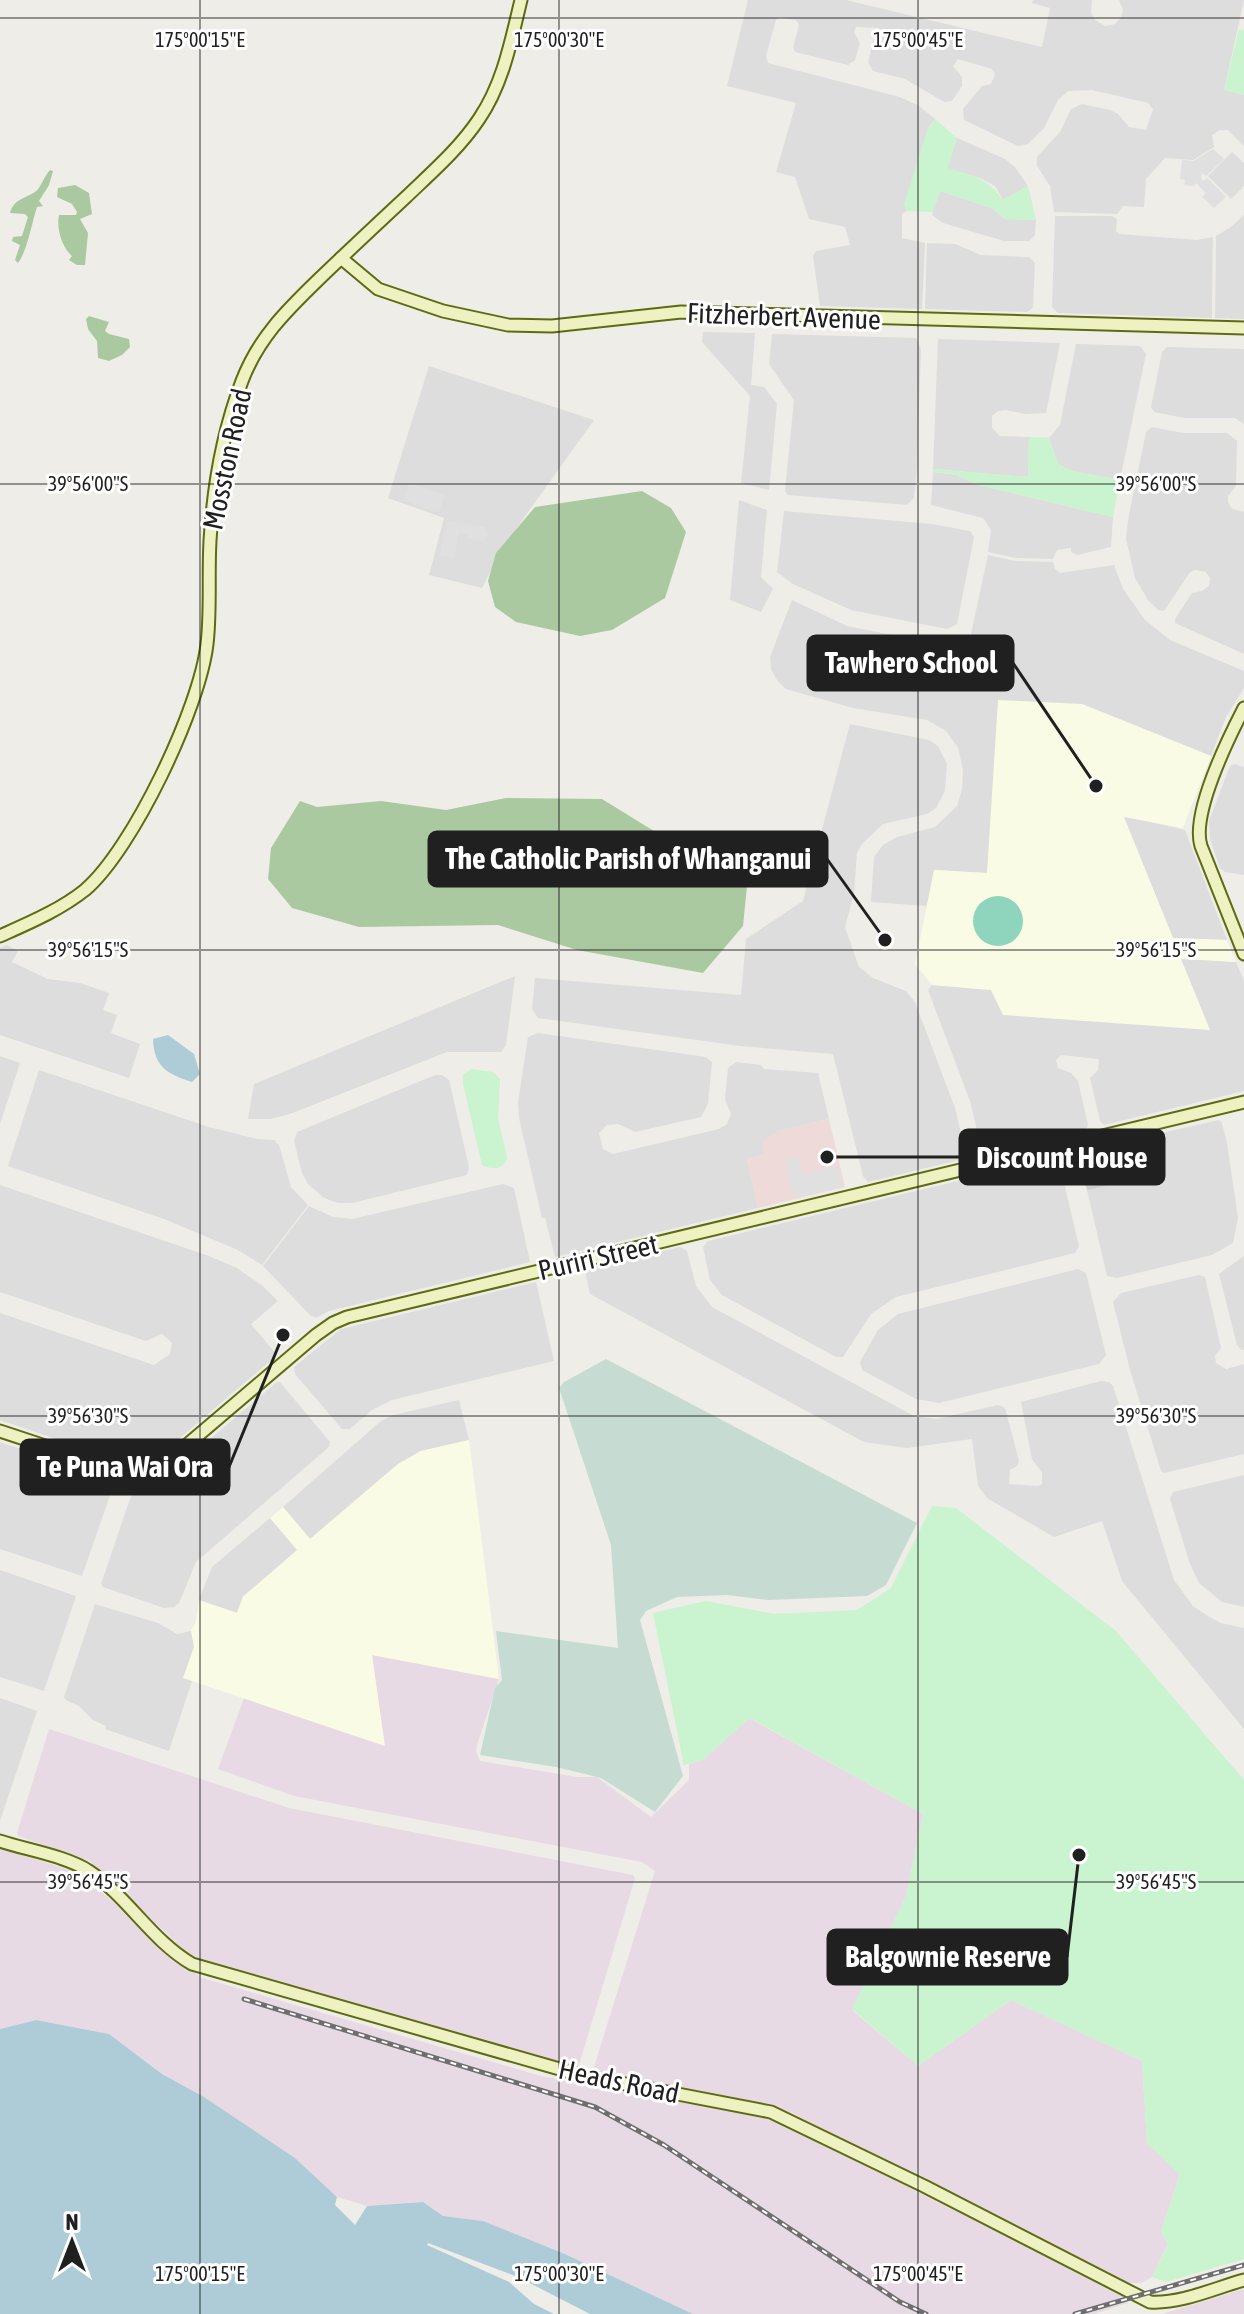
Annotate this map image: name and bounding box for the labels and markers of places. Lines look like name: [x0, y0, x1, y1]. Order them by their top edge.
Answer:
callout: Tawhero School: [808, 636, 1013, 690]
callout: The Catholic Parish of Whanganui: [429, 832, 827, 886]
callout: Discount House: [960, 1130, 1164, 1184]
callout: Te Puna Wai Ora: [21, 1440, 229, 1494]
callout: Balgownie Reserve: [828, 1930, 1067, 1984]

